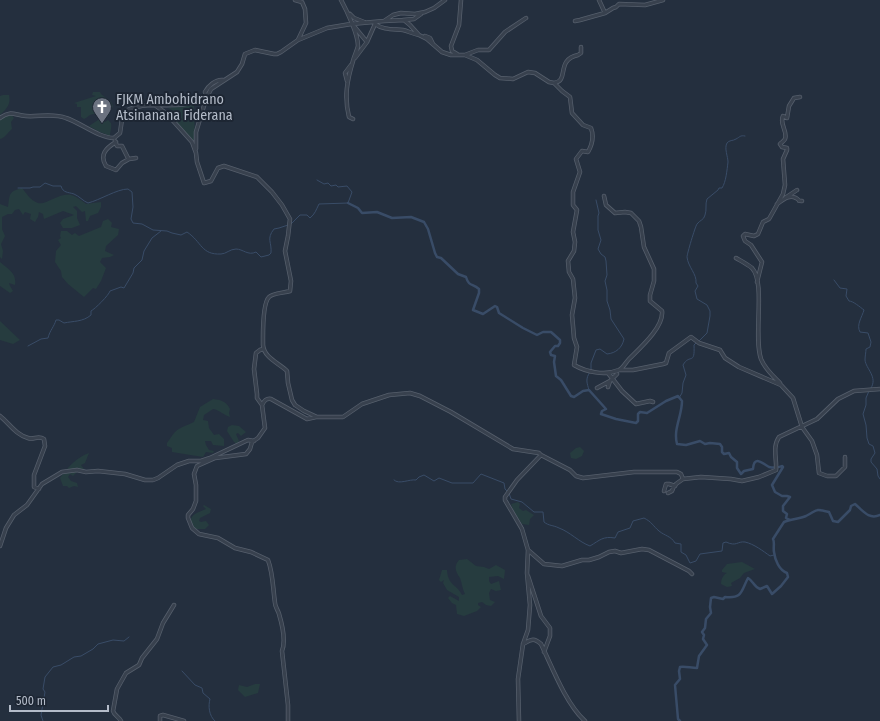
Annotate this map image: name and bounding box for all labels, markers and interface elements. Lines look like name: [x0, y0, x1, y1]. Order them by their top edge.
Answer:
place label: FJKM Ambohidrano Atsinanana Fiderana: [116, 91, 233, 124]
church icon: FJKM Ambohidrano Atsinanana Fiderana: [91, 96, 113, 124]
scale bar: [10, 687, 108, 713]
text: 500 m: [16, 694, 46, 708]

